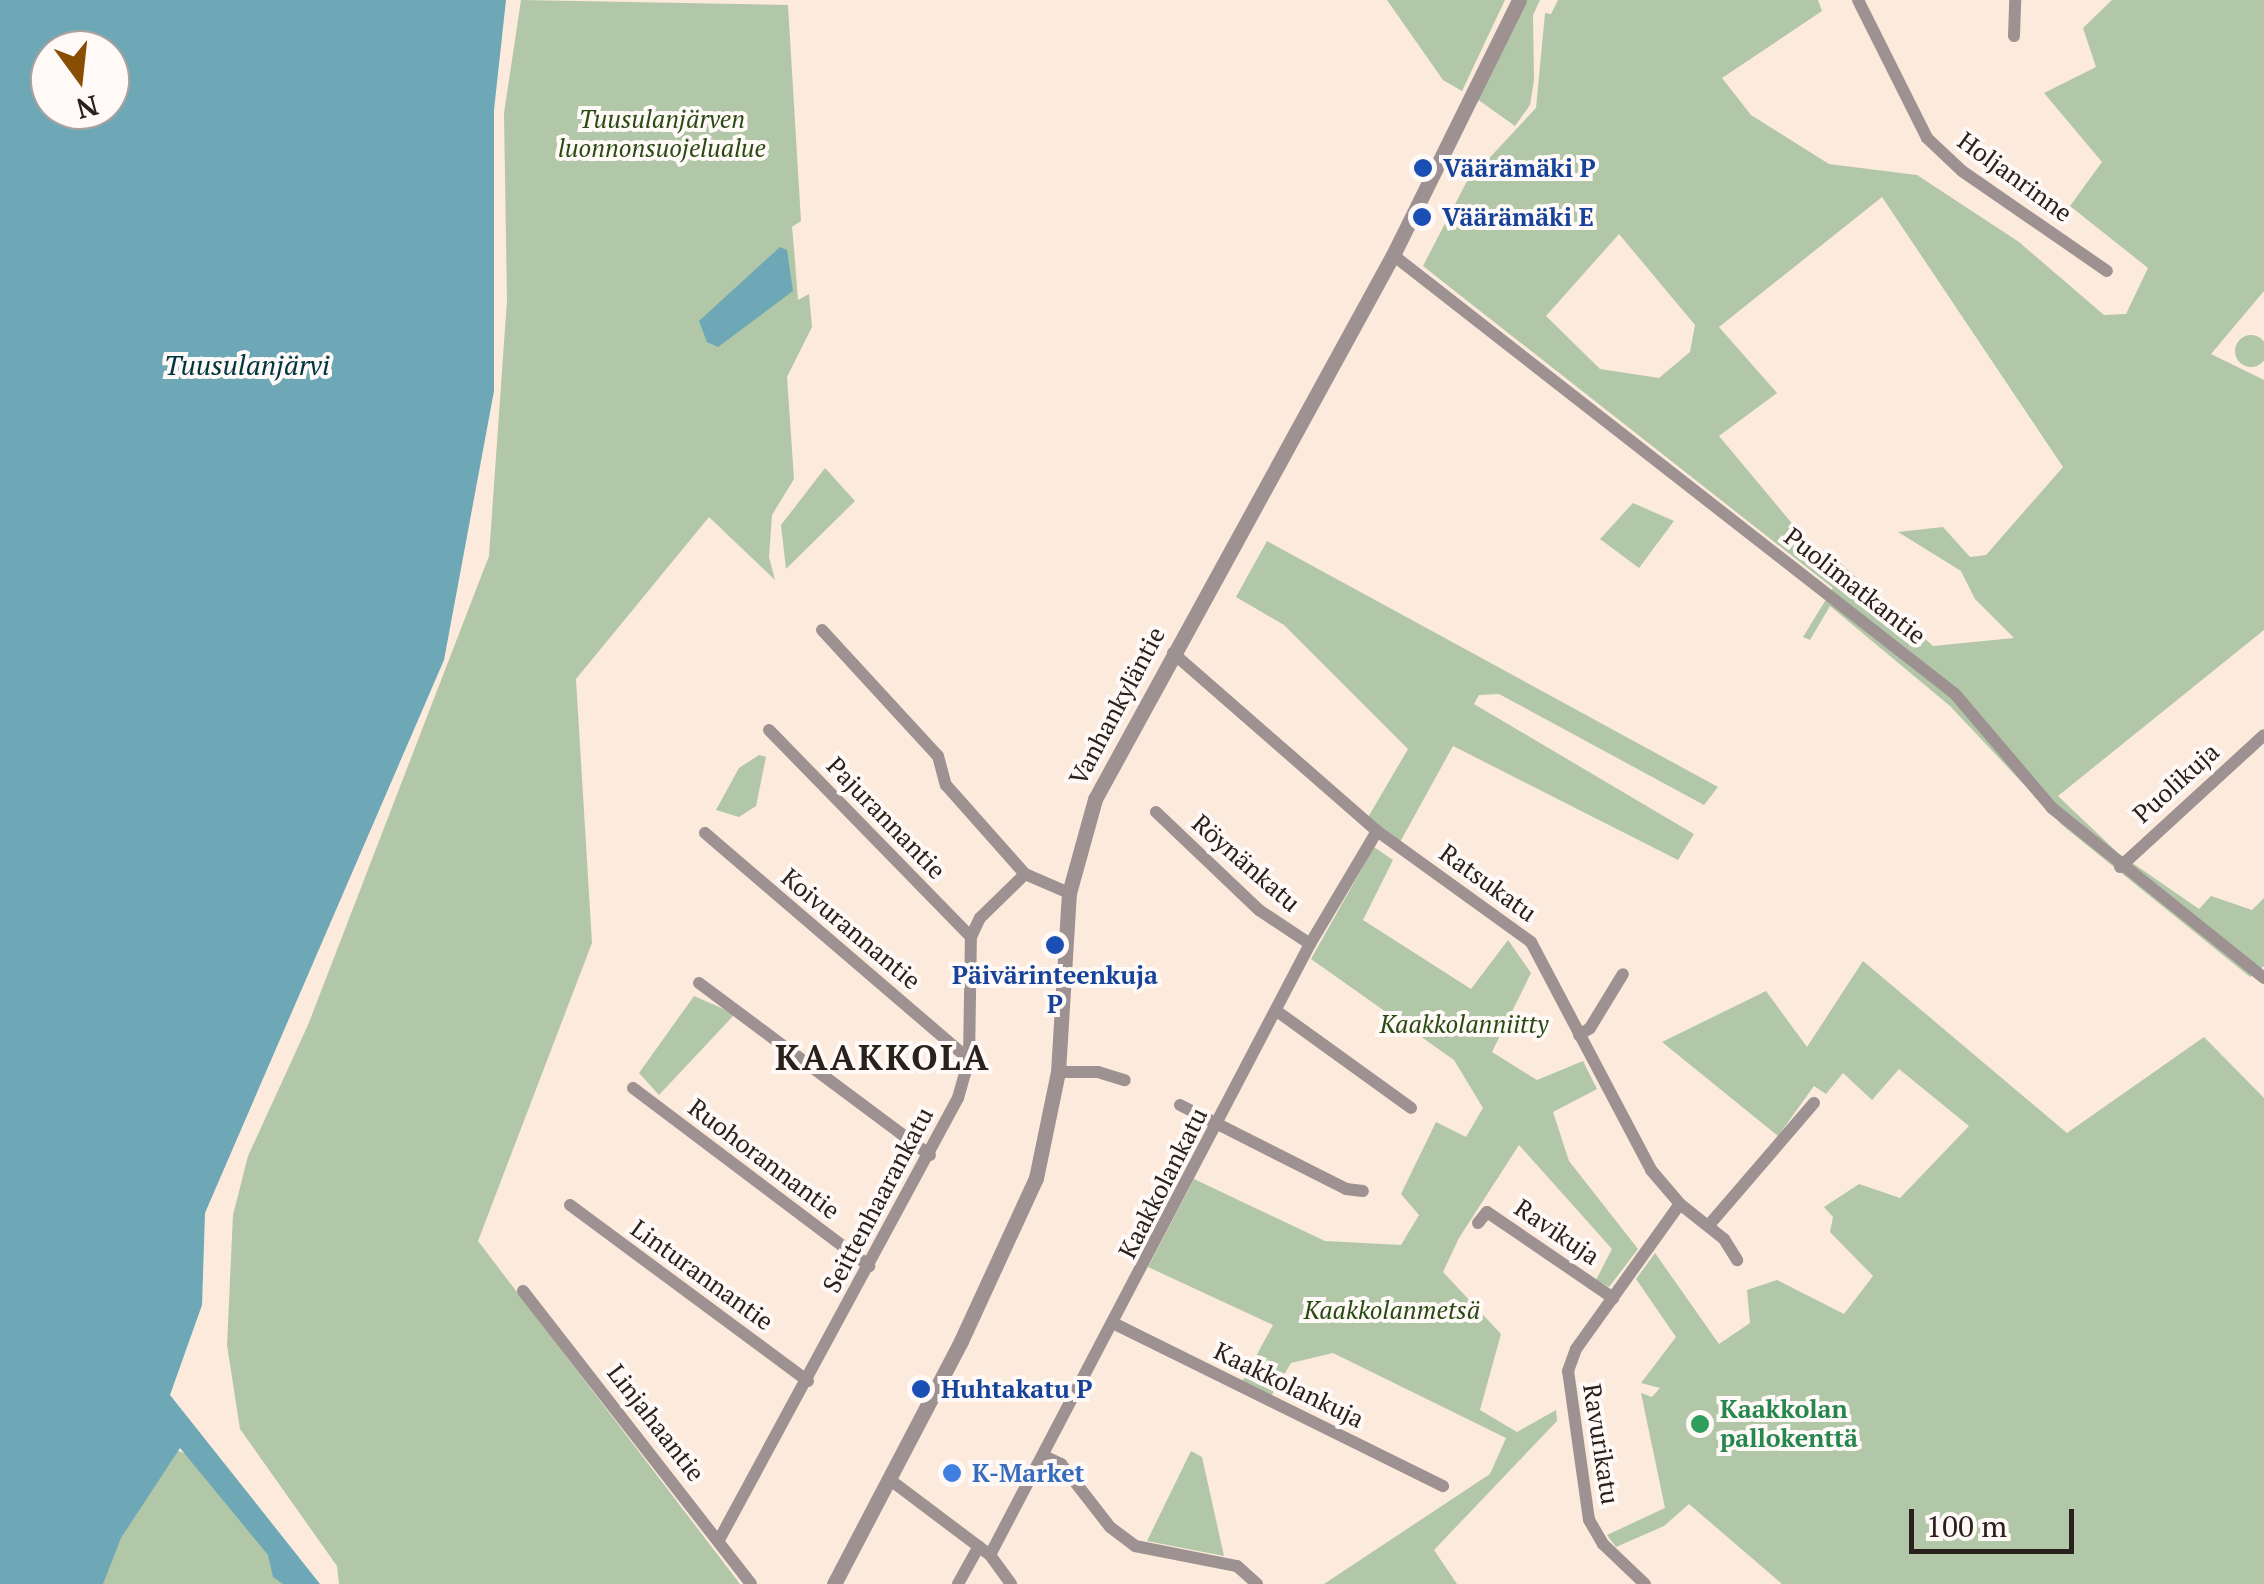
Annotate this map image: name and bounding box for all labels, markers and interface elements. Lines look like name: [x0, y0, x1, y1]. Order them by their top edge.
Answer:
north arrow: [30, 30, 130, 130]
text: N: [72, 87, 102, 128]
park label: Tuusulanjärven luonnonsuojelualue: [558, 105, 766, 164]
street label: Holjanrinne: [1952, 126, 2078, 228]
place label: Väärämäki P: [1443, 153, 1596, 183]
marker: Väärämäki P: [1412, 157, 1434, 179]
place label: Väärämäki E: [1442, 202, 1594, 232]
marker: Väärämäki E: [1411, 206, 1433, 228]
water label: Tuusulanjärvi: [164, 348, 330, 382]
street label: Puolimatkantie: [1778, 521, 1932, 651]
street label: Vanhankyläntie: [1063, 622, 1171, 790]
street label: Puolikuja: [2127, 737, 2225, 829]
street label: Pajurannantie: [820, 751, 952, 885]
street label: Röynänkatu: [1186, 808, 1306, 918]
street label: Ratsukatu: [1434, 838, 1542, 928]
street label: Koivurannantie: [775, 862, 927, 996]
marker: Päivärinteenkuja P: [1044, 934, 1066, 956]
place label: Päivärinteenkuja P: [952, 961, 1158, 1020]
park label: Kaakkolanniitty: [1380, 1009, 1548, 1039]
district label: KAAKKOLA: [775, 1036, 991, 1078]
street label: Ruohorannantie: [683, 1092, 845, 1226]
street label: Seittenhaarankatu: [816, 1102, 940, 1298]
street label: Kaakkolankatu: [1112, 1103, 1214, 1263]
street label: Ravikuja: [1509, 1193, 1605, 1271]
street label: Linturannantie: [625, 1213, 779, 1337]
park label: Kaakkolanmetsä: [1304, 1295, 1480, 1325]
street label: Kaakkolankuja: [1209, 1336, 1369, 1434]
street label: Linjahaantie: [601, 1359, 711, 1487]
place label: Huhtakatu P: [941, 1374, 1092, 1404]
marker: Huhtakatu P: [910, 1378, 932, 1400]
street label: Ravurikatu: [1577, 1381, 1625, 1507]
place label: Kaakkolan pallokenttä: [1720, 1395, 1858, 1454]
marker: Kaakkolan pallokenttä: [1689, 1413, 1711, 1435]
place label: K-Market: [972, 1458, 1085, 1488]
marker: K-Market: [941, 1462, 963, 1484]
scale bar: [1914, 1489, 2079, 1551]
text: 100 m: [1926, 1506, 2007, 1546]

